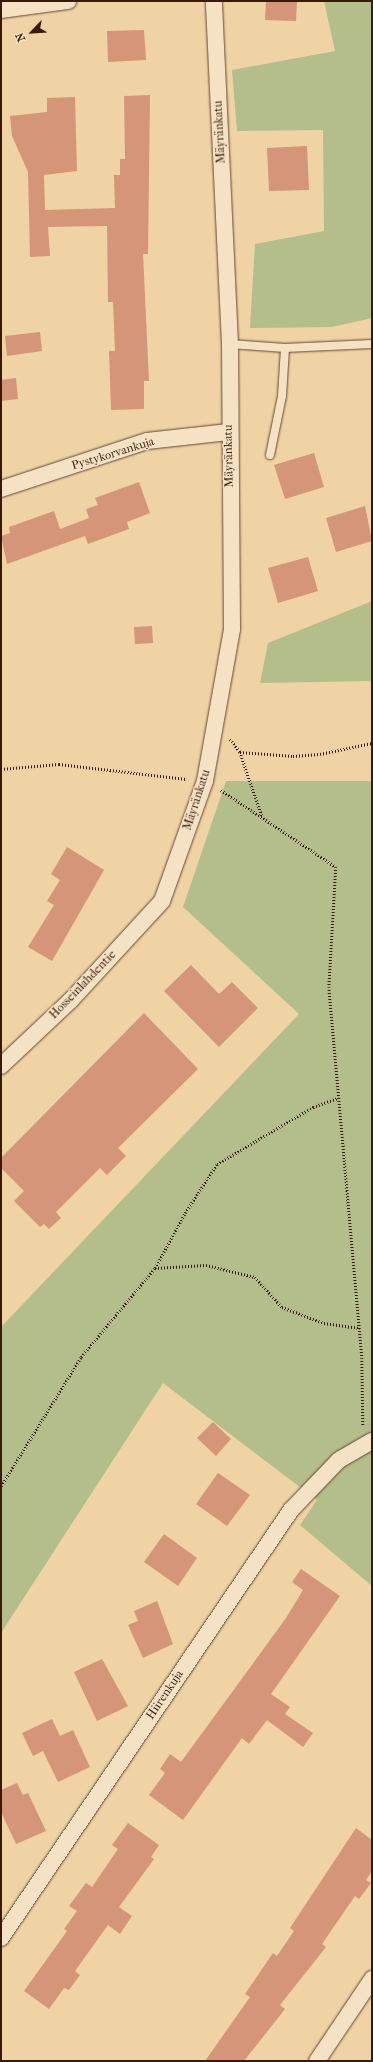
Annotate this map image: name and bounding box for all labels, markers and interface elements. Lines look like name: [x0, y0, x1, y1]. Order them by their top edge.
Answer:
north arrow: [12, 12, 52, 52]
text: N: [13, 31, 28, 44]
street label: Mäyränkatu: [211, 100, 229, 164]
street label: Mäyränkatu: [221, 424, 237, 488]
street label: Pystykorvankuja: [70, 435, 156, 473]
street label: Mäyränkatu: [180, 768, 214, 832]
street label: Hosseinlahdentie: [47, 948, 119, 1022]
street label: Hiirenkuja: [143, 1668, 187, 1722]

